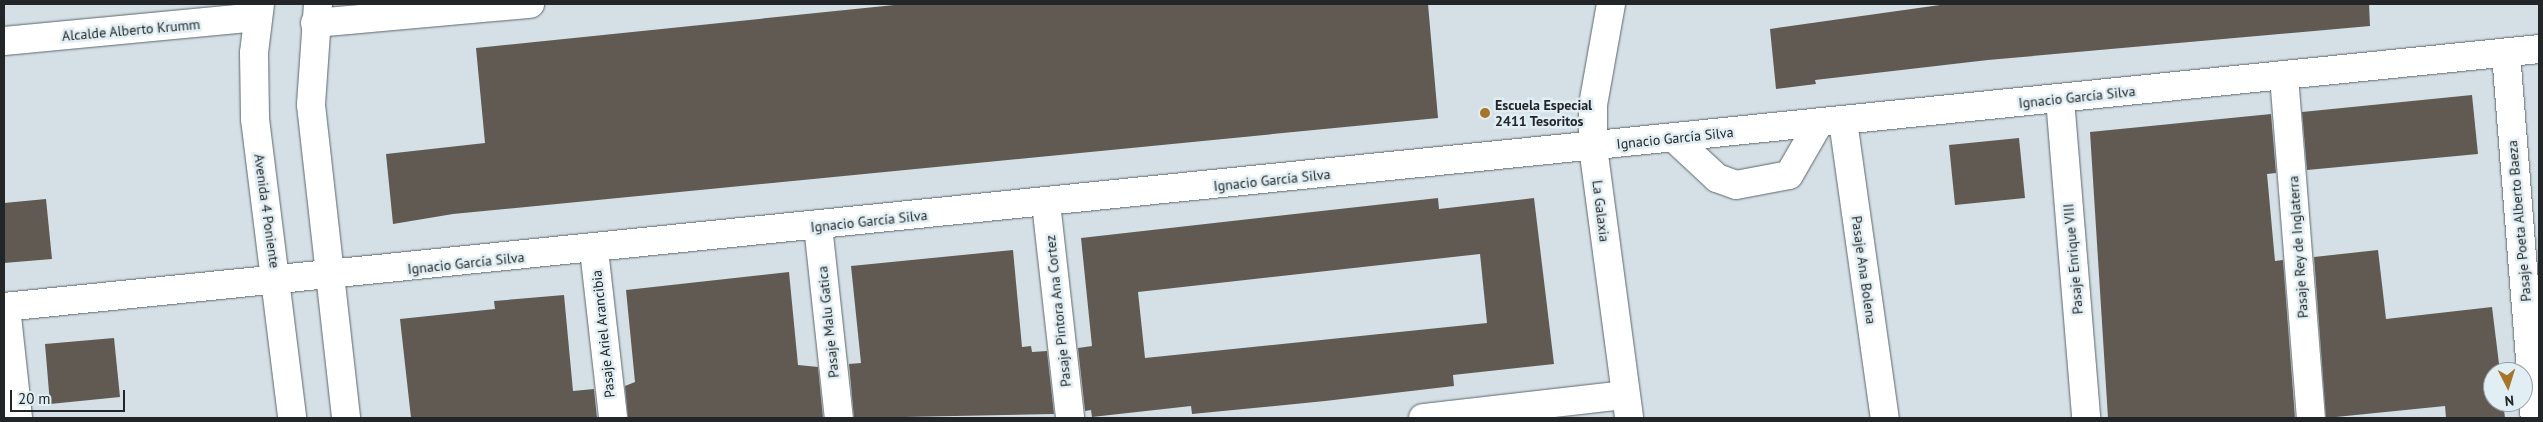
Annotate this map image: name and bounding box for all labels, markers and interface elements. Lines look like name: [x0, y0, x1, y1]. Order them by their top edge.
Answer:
street label: Alcalde Alberto Krumm: [61, 16, 201, 44]
street label: Ignacio García Silva: [2018, 83, 2136, 111]
place label: Escuela Especial 2411 Tesoritos: [1495, 97, 1592, 130]
marker: Escuela Especial 2411 Tesoritos: [1479, 107, 1491, 119]
street label: Ignacio García Silva: [1616, 124, 1734, 152]
street label: Pasaje Poeta Alberto Baeza: [2504, 139, 2534, 303]
street label: Avenida 4 Poniente: [251, 153, 283, 269]
street label: Ignacio García Silva: [1213, 166, 1331, 194]
street label: Pasaje Rey de Inglaterra: [2285, 175, 2311, 319]
street label: La Galaxia: [1589, 179, 1613, 243]
street label: Pasaje Enrique VIII: [2060, 203, 2086, 315]
street label: Ignacio García Silva: [810, 207, 928, 235]
street label: Pasaje Ana Bolena: [1848, 215, 1880, 325]
street label: Pasaje Pintora Ana Cortez: [1042, 234, 1074, 388]
street label: Ignacio García Silva: [407, 249, 525, 277]
street label: Pasaje Malu Gatica: [814, 265, 842, 379]
street label: Pasaje Ariel Arancibia: [588, 269, 618, 399]
north arrow: [2483, 362, 2533, 412]
scale bar: [12, 380, 128, 412]
text: 20 m: [18, 389, 51, 408]
text: N: [2504, 392, 2515, 410]

